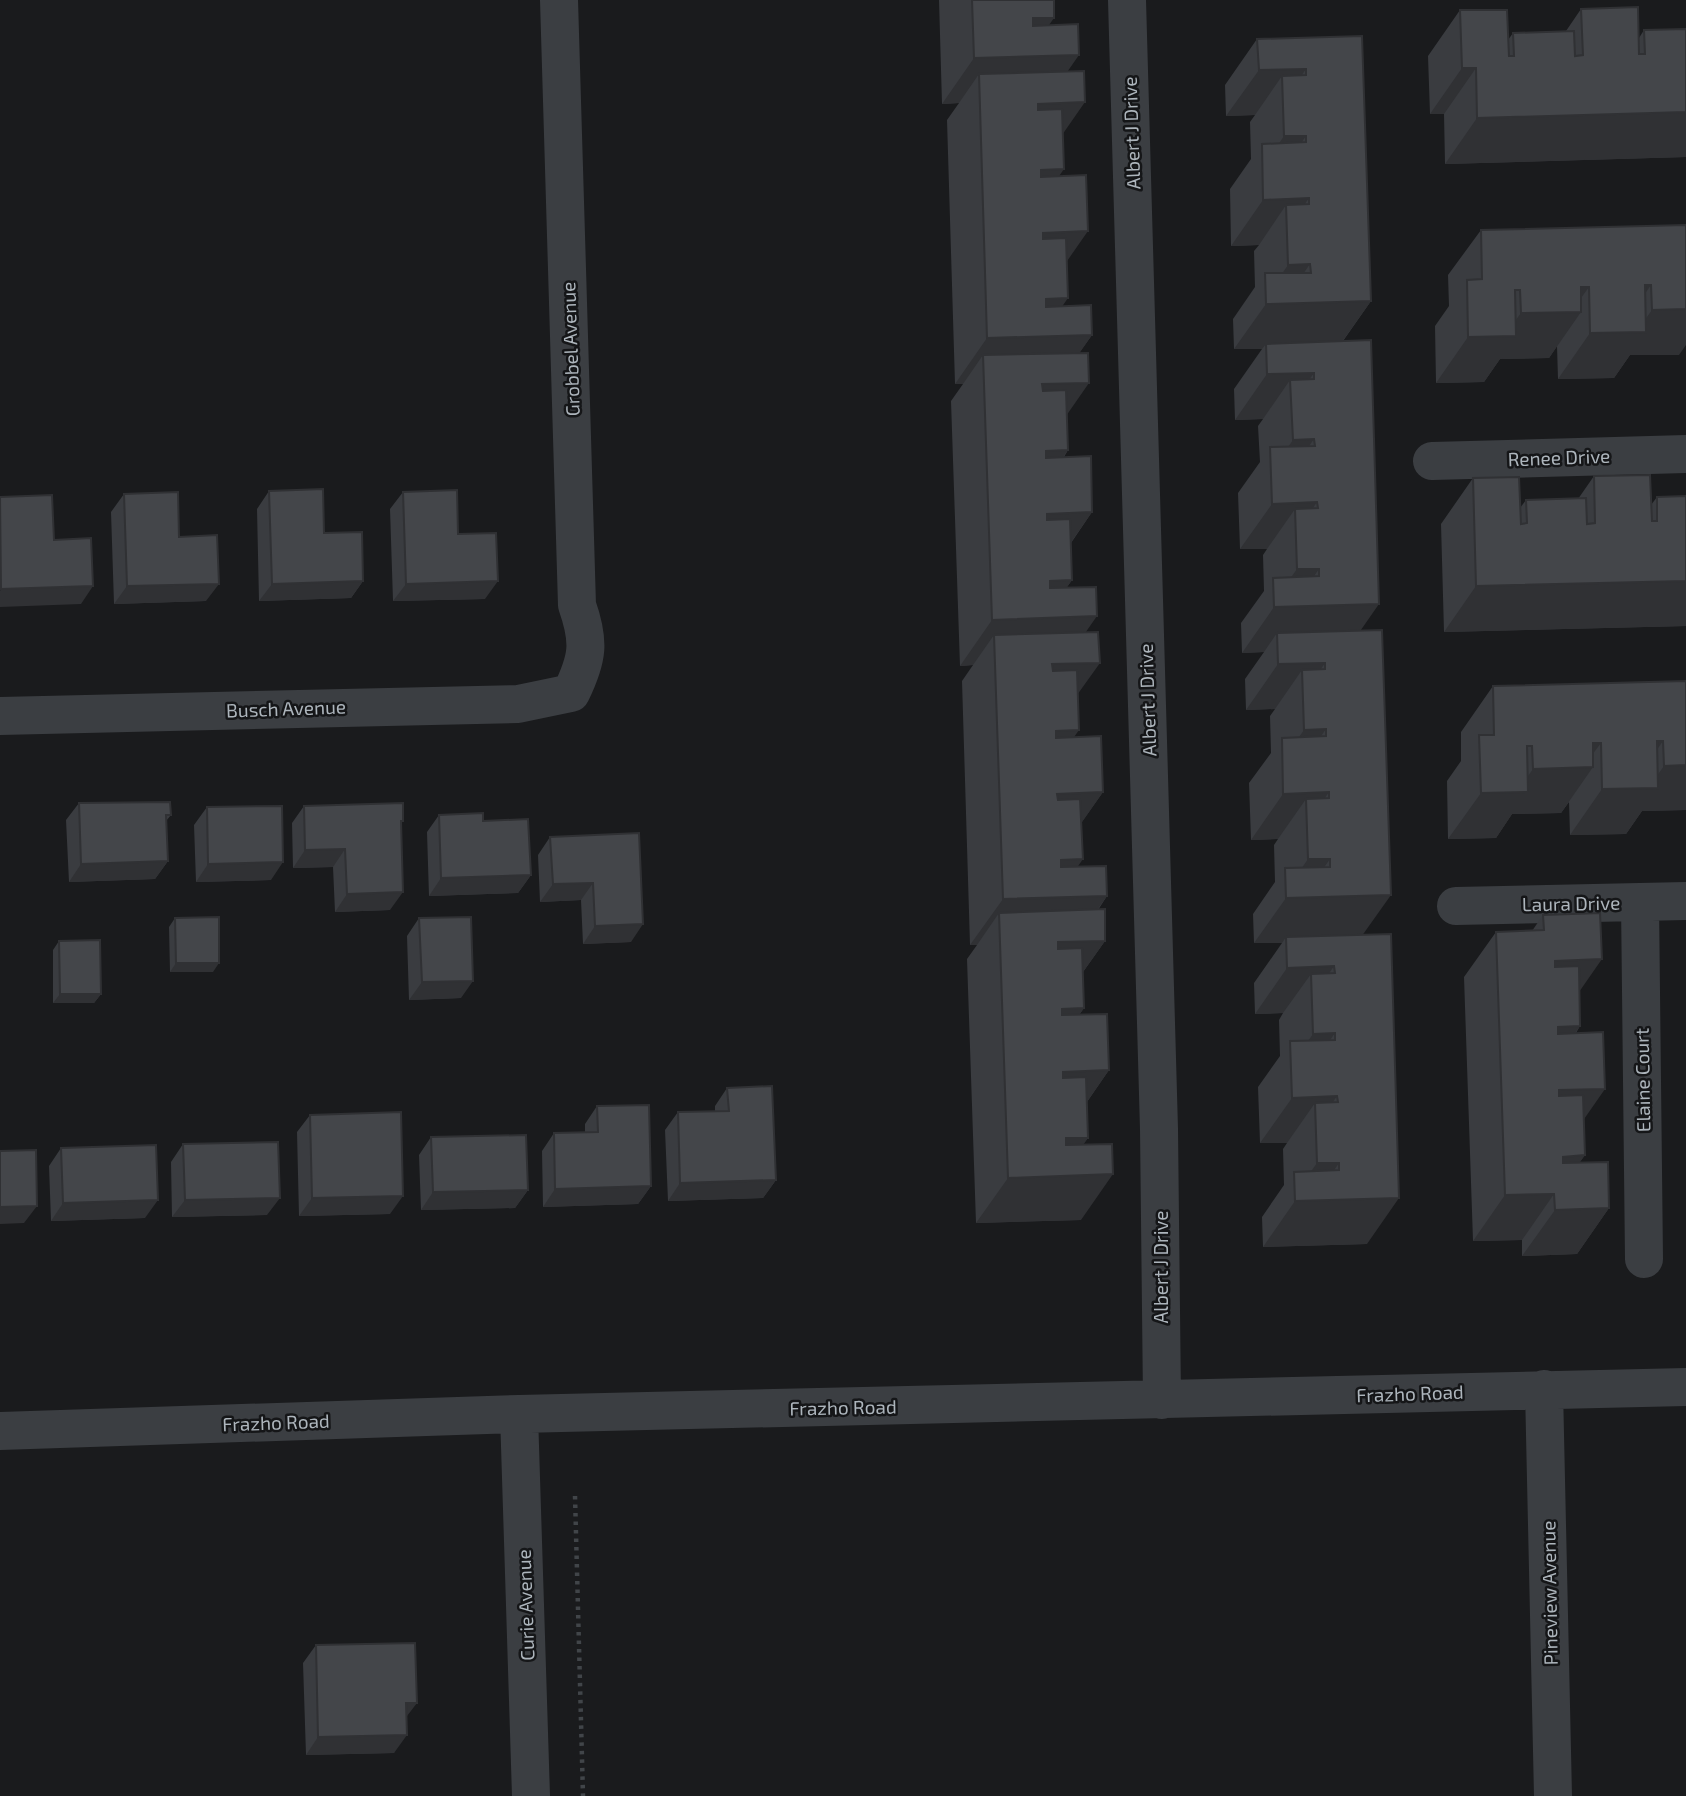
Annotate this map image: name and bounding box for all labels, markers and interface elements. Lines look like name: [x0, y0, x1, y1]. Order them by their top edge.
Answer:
street label: Albert J Drive: [1118, 76, 1144, 190]
street label: Grobbel Avenue: [556, 281, 584, 417]
street label: Renee Drive: [1507, 444, 1611, 470]
street label: Albert J Drive: [1134, 643, 1160, 757]
street label: Busch Avenue: [226, 694, 346, 722]
street label: Laura Drive: [1522, 891, 1620, 915]
street label: Elaine Court: [1630, 1028, 1654, 1132]
street label: Albert J Drive: [1149, 1210, 1172, 1324]
street label: Frazho Road: [1356, 1380, 1464, 1406]
street label: Frazho Road: [789, 1395, 897, 1419]
street label: Frazho Road: [222, 1409, 330, 1435]
street label: Pineview Avenue: [1536, 1520, 1562, 1666]
street label: Curie Avenue: [512, 1549, 538, 1661]

